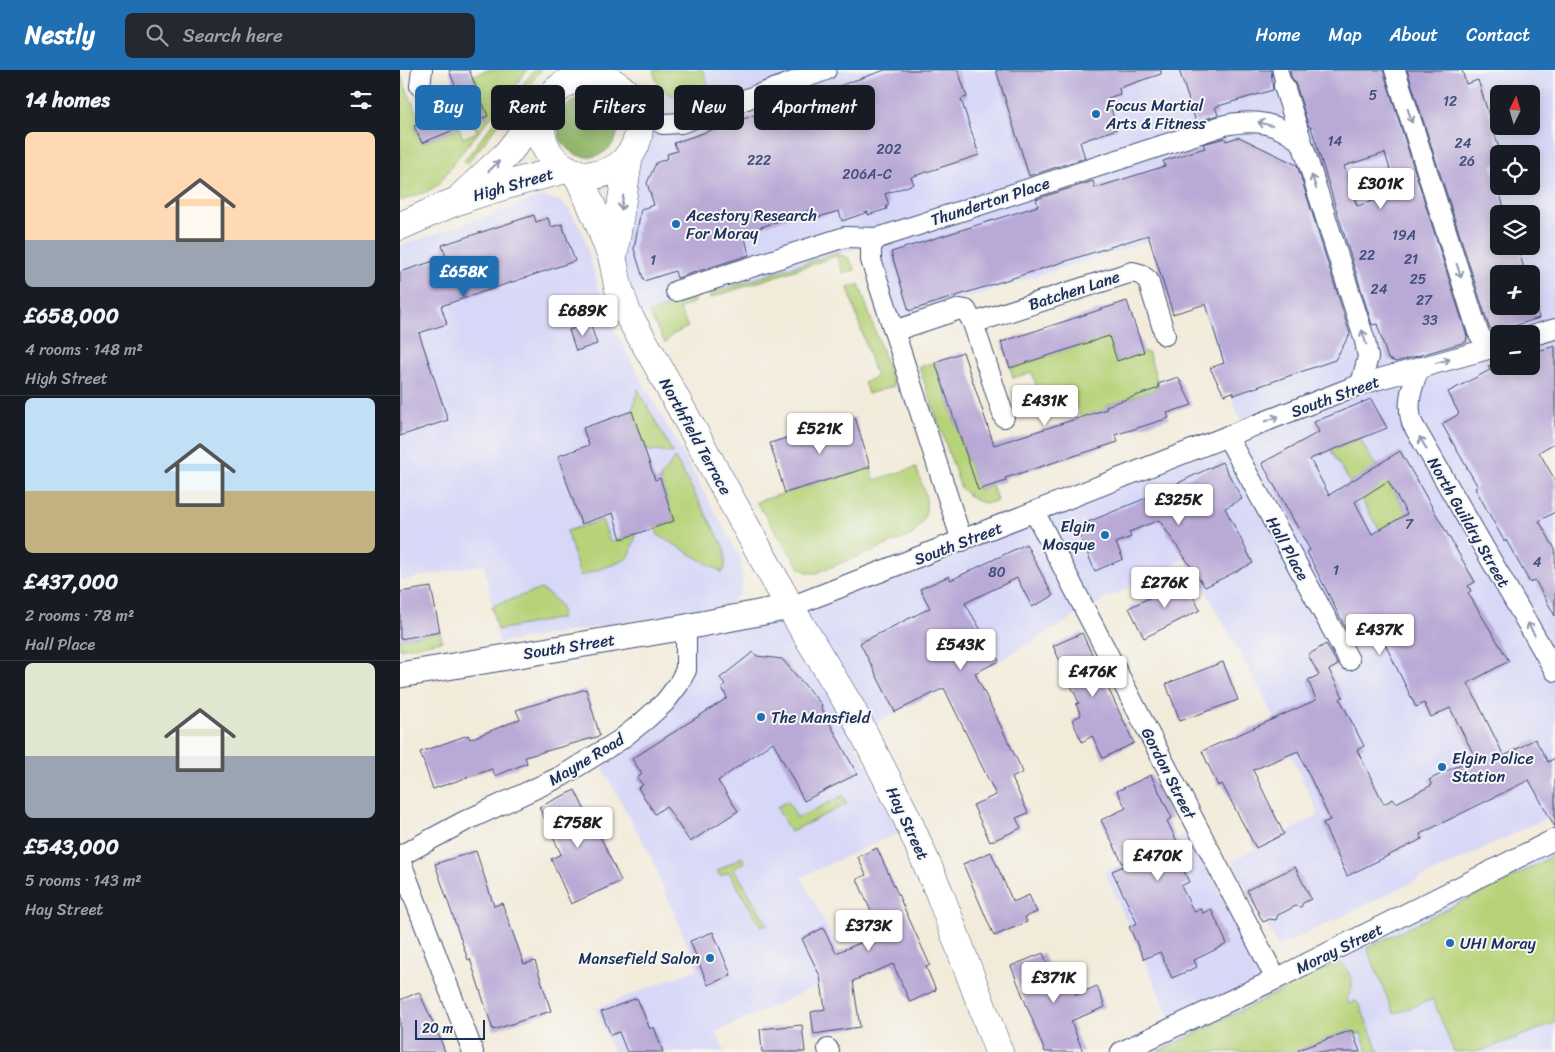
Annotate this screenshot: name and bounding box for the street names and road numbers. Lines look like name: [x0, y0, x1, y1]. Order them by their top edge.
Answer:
street label: High Street: [469, 159, 557, 210]
street label: Thunderton Place: [927, 169, 1054, 234]
street label: Batchen Lane: [1025, 262, 1124, 319]
street label: South Street: [1287, 367, 1384, 426]
street label: Northfield Terrace: [651, 372, 740, 501]
street label: North Guildry Street: [1419, 451, 1518, 593]
street label: Hall Place: [1258, 510, 1317, 586]
street label: South Street: [910, 513, 1007, 574]
street label: South Street: [521, 625, 617, 668]
street label: Gordon Street: [1133, 722, 1204, 825]
street label: Mayne Road: [543, 724, 631, 794]
street label: Hay Street: [878, 782, 937, 865]
street label: Moray Street: [1291, 915, 1388, 982]

